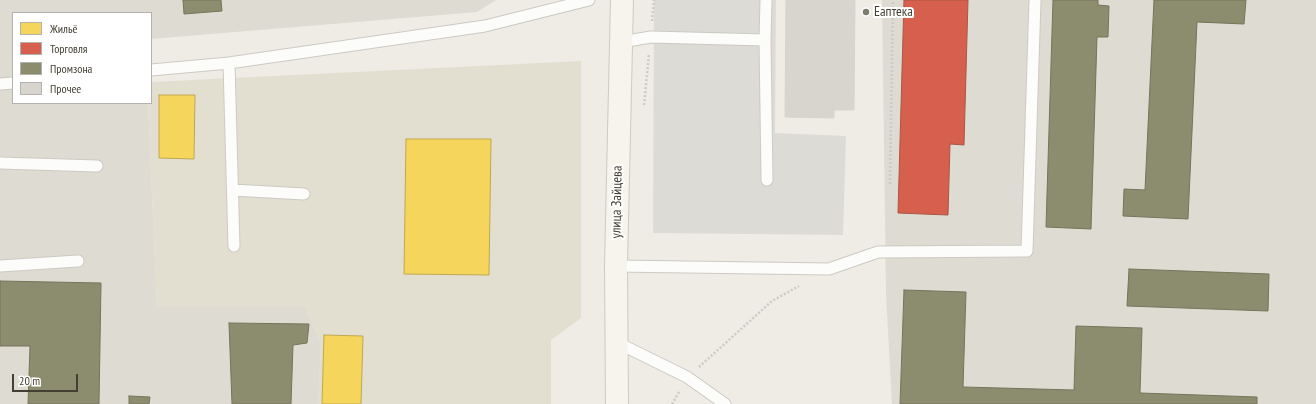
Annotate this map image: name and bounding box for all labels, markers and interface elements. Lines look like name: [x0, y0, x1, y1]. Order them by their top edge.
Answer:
place label: Еаптека: [874, 4, 913, 20]
marker: Еаптека: [861, 7, 871, 17]
legend: [12, 12, 152, 104]
text: Жильё: [50, 21, 77, 36]
text: Торговля: [50, 41, 88, 56]
text: Промзона: [50, 61, 92, 76]
text: Прочее: [50, 81, 81, 96]
street label: улица Зайцева: [608, 166, 626, 238]
scale bar: [14, 366, 80, 392]
text: 20 m: [19, 373, 40, 388]

